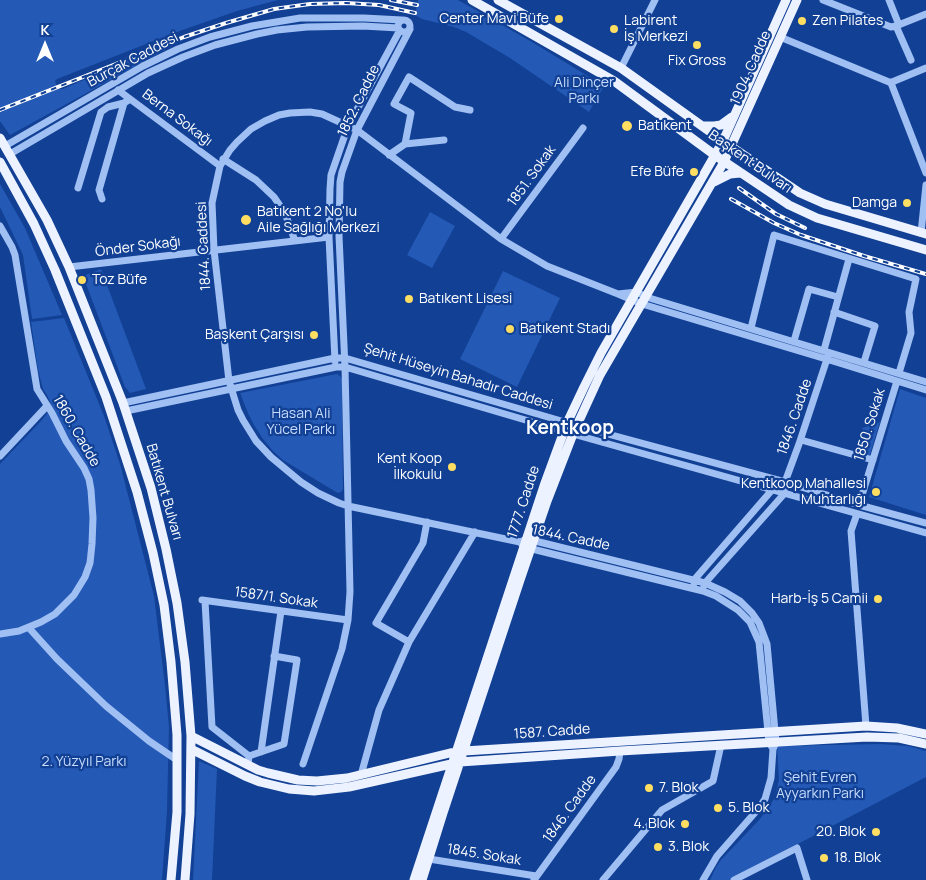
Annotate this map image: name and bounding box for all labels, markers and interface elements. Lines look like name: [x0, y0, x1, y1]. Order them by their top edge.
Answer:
place label: Center Mavi Büfe: [439, 11, 549, 27]
marker: Center Mavi Büfe: [553, 13, 565, 25]
place label: Labirent İş Merkezi: [624, 13, 688, 46]
place label: Zen Pilates: [812, 13, 883, 29]
marker: Zen Pilates: [796, 15, 808, 27]
north arrow: [20, 20, 70, 70]
text: K: [40, 20, 50, 39]
marker: Labirent İş Merkezi: [608, 23, 620, 35]
street label: 1904. Cadde: [727, 28, 775, 108]
street label: Burçak Caddesi: [85, 29, 181, 91]
marker: Fix Gross: [691, 39, 703, 51]
place label: Fix Gross: [668, 53, 726, 69]
street label: 1852. Cadde: [334, 62, 384, 140]
park label: Ali Dinçer Parkı: [554, 75, 614, 108]
street label: Berna Sokağı: [138, 86, 216, 150]
place label: Batıkent: [638, 118, 692, 134]
marker: Batıkent: [620, 119, 634, 133]
street label: Başkent Bulvarı: [705, 127, 795, 197]
street label: 1851. Sokak: [504, 142, 560, 210]
place label: Efe Büfe: [631, 164, 684, 180]
marker: Efe Büfe: [688, 166, 700, 178]
place label: Damga: [852, 195, 897, 211]
marker: Damga: [901, 197, 913, 209]
street label: 1844. Caddesi: [193, 201, 215, 291]
place label: Batıkent 2 No'lu Aile Sağlığı Merkezi: [257, 204, 380, 236]
marker: Batıkent 2 No'lu Aile Sağlığı Merkezi: [239, 213, 253, 227]
street label: Önder Sokağı: [94, 233, 182, 261]
place label: Toz Büfe: [92, 272, 147, 288]
marker: Toz Büfe: [76, 274, 88, 286]
place label: Batıkent Lisesi: [419, 291, 512, 307]
marker: Batıkent Lisesi: [403, 293, 415, 305]
place label: Batıkent Stadı: [520, 321, 610, 337]
marker: Batıkent Stadı: [504, 323, 516, 335]
place label: Başkent Çarşısı: [205, 327, 304, 343]
marker: Başkent Çarşısı: [308, 329, 320, 341]
street label: Şehit Hüseyin Bahadır Caddesi: [361, 340, 555, 414]
street label: 1846. Cadde: [774, 377, 816, 457]
street label: 1850. Sokak: [851, 387, 889, 463]
street label: 1860. Cadde: [49, 392, 103, 470]
park label: Hasan Ali Yücel Parkı: [267, 406, 335, 438]
district label: Kentkoop: [526, 418, 614, 440]
street label: Batıkent Bulvarı: [142, 442, 186, 542]
place label: Kent Koop İlkokulu: [377, 451, 442, 484]
marker: Kent Koop İlkokulu: [446, 461, 458, 473]
street label: 1777. Cadde: [504, 464, 544, 540]
place label: Kentkoop Mahallesi Muhtarlığı: [741, 476, 866, 508]
marker: Kentkoop Mahallesi Muhtarlığı: [870, 486, 882, 498]
street label: 1844. Cadde: [531, 522, 611, 554]
street label: 1587/1. Sokak: [233, 584, 319, 612]
place label: Harb-İş 5 Camii: [771, 591, 868, 607]
marker: Harb-İş 5 Camii: [872, 593, 884, 605]
street label: 1587. Cadde: [513, 721, 591, 743]
park label: 2. Yüzyıl Parkı: [42, 754, 126, 770]
park label: Şehit Evren Ayyarkın Parkı: [776, 770, 864, 802]
street label: 1846. Cadde: [540, 772, 600, 846]
place label: 7. Blok: [659, 780, 699, 796]
marker: 7. Blok: [643, 782, 655, 794]
place label: 5. Blok: [728, 800, 770, 816]
marker: 5. Blok: [712, 802, 724, 814]
place label: 4. Blok: [634, 816, 675, 832]
marker: 4. Blok: [679, 818, 691, 830]
place label: 20. Blok: [816, 824, 866, 840]
marker: 20. Blok: [870, 826, 882, 838]
place label: 3. Blok: [668, 839, 709, 855]
street label: 1845. Sokak: [446, 841, 522, 869]
marker: 3. Blok: [652, 841, 664, 853]
place label: 18. Blok: [834, 850, 881, 866]
marker: 18. Blok: [818, 852, 830, 864]

